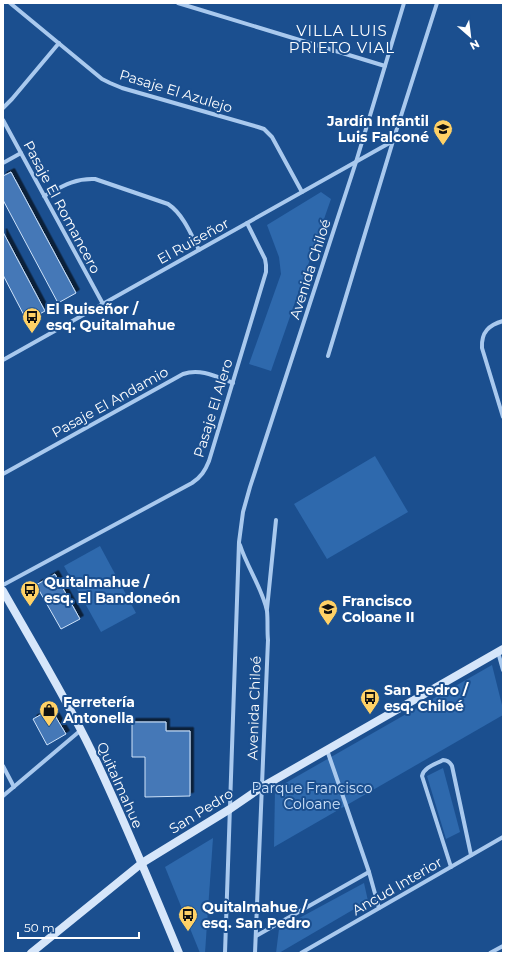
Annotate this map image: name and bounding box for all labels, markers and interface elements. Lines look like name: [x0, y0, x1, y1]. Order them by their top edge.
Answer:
north arrow: [450, 16, 490, 56]
district label: VILLA LUIS PRIETO VIAL: [289, 21, 395, 57]
text: N: [467, 37, 482, 53]
street label: Pasaje El Azulejo: [117, 65, 235, 117]
place label: Jardín Infantil Luis Falconé: [326, 112, 429, 146]
school or university icon: Jardín Infantil Luis Falconé: [432, 118, 454, 146]
street label: Pasaje El Romancero: [19, 137, 105, 277]
street label: El Ruiseñor: [154, 214, 232, 268]
street label: Avenida Chiloé: [285, 217, 335, 321]
place label: El Ruiseñor / esq. Quitalmahue: [46, 300, 176, 334]
bus stop icon: El Ruiseñor / esq. Quitalmahue: [21, 306, 43, 334]
street label: Pasaje El Alero: [189, 356, 237, 460]
street label: Pasaje El Andamio: [49, 362, 172, 442]
place label: Quitalmahue / esq. El Bandoneón: [44, 573, 180, 607]
bus stop icon: Quitalmahue / esq. El Bandoneón: [19, 579, 41, 607]
place label: Francisco Coloane II: [342, 592, 415, 626]
school or university icon: Francisco Coloane II: [317, 598, 339, 626]
street label: Avenida Chiloé: [243, 656, 265, 760]
place label: San Pedro / esq. Chiloé: [384, 681, 470, 715]
bus stop icon: San Pedro / esq. Chiloé: [359, 687, 381, 715]
place label: Ferretería Antonella: [62, 693, 135, 727]
shop icon: Ferretería Antonella: [38, 699, 60, 727]
street label: Quitalmahue: [93, 739, 147, 831]
park label: Parque Francisco Coloane: [252, 779, 373, 813]
street label: San Pedro: [166, 784, 236, 838]
street label: Ancud Interior: [349, 853, 446, 919]
place label: Quitalmahue / esq. San Pedro: [202, 898, 310, 932]
bus stop icon: Quitalmahue / esq. San Pedro: [177, 904, 199, 932]
scale bar: [18, 914, 139, 940]
text: 50 m: [24, 920, 55, 935]

